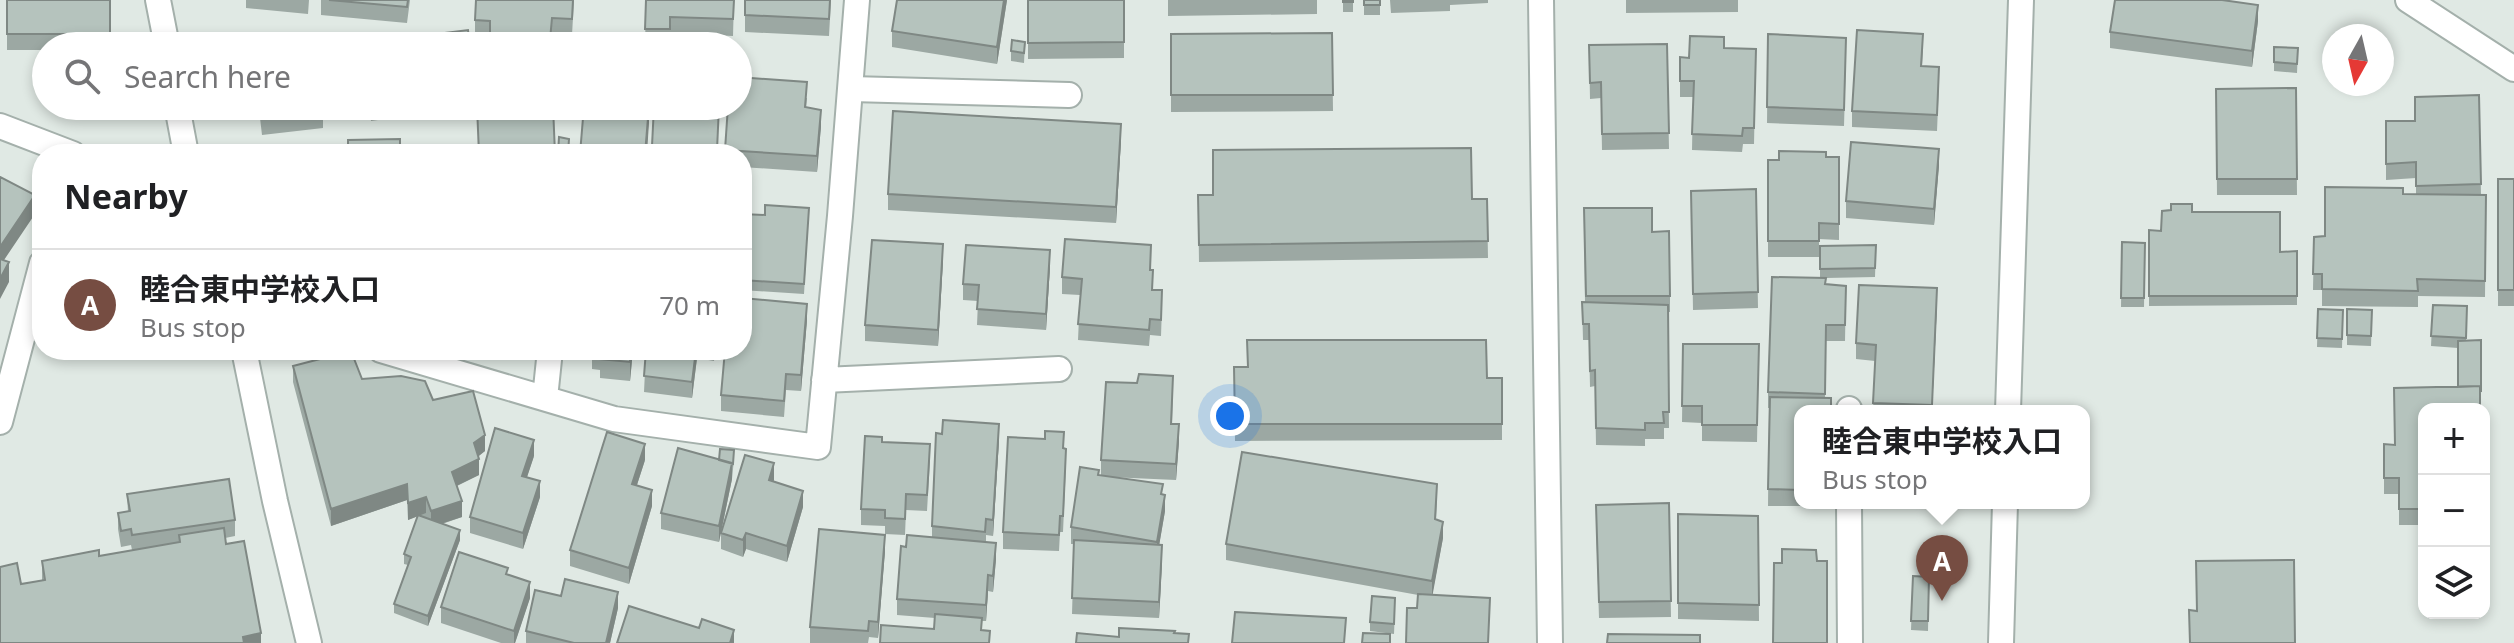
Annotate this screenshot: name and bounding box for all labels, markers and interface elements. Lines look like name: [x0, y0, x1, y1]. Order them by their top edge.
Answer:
north arrow: [2322, 24, 2394, 96]
search box: [32, 32, 752, 120]
icon: search: [60, 54, 104, 98]
text: Search here: [124, 56, 291, 97]
text: Nearby: [64, 173, 188, 219]
text: 睦合東中学校入口: [140, 268, 380, 309]
text: A: [81, 287, 99, 323]
text: 70 m: [659, 287, 720, 323]
text: Bus stop: [140, 309, 246, 345]
your location: [1210, 396, 1250, 436]
map controls: [2418, 403, 2490, 619]
button: +: [2418, 403, 2490, 475]
popup: [1794, 405, 2090, 509]
text: 睦合東中学校入口: [1822, 420, 2062, 461]
text: Bus stop: [1822, 461, 1928, 497]
button: −: [2418, 475, 2490, 547]
pin: A: [1916, 535, 1968, 601]
button: layers: [2418, 547, 2490, 619]

